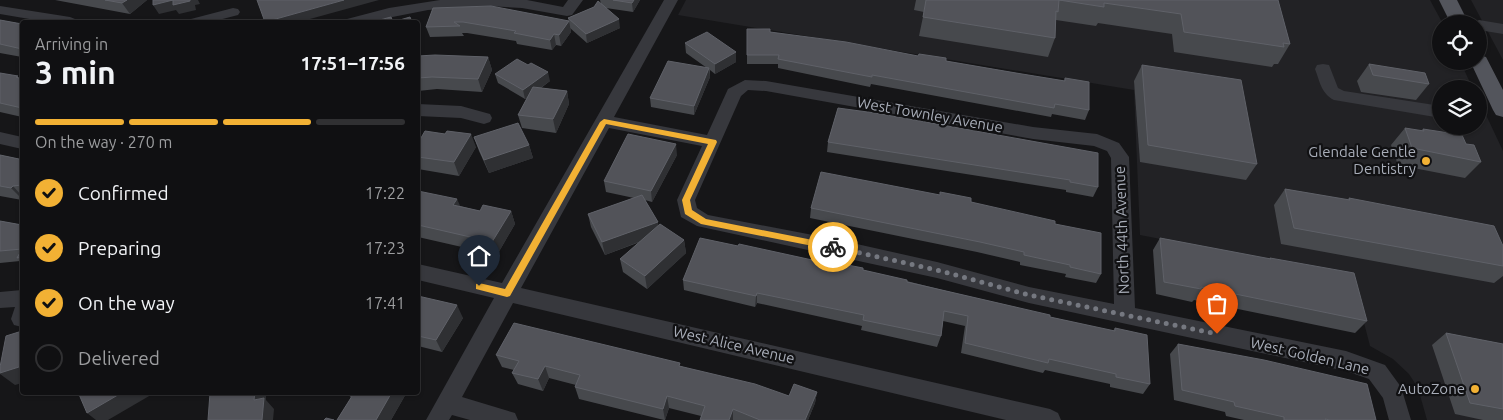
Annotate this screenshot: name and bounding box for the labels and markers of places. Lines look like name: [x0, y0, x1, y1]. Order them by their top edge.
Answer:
place label: Glendale Gentle Dentistry: [1308, 143, 1416, 177]
marker: Glendale Gentle Dentistry: [1420, 155, 1432, 167]
pin: [458, 235, 500, 286]
pin: [1196, 283, 1238, 334]
place label: AutoZone: [1398, 380, 1465, 397]
marker: AutoZone: [1469, 383, 1481, 395]

